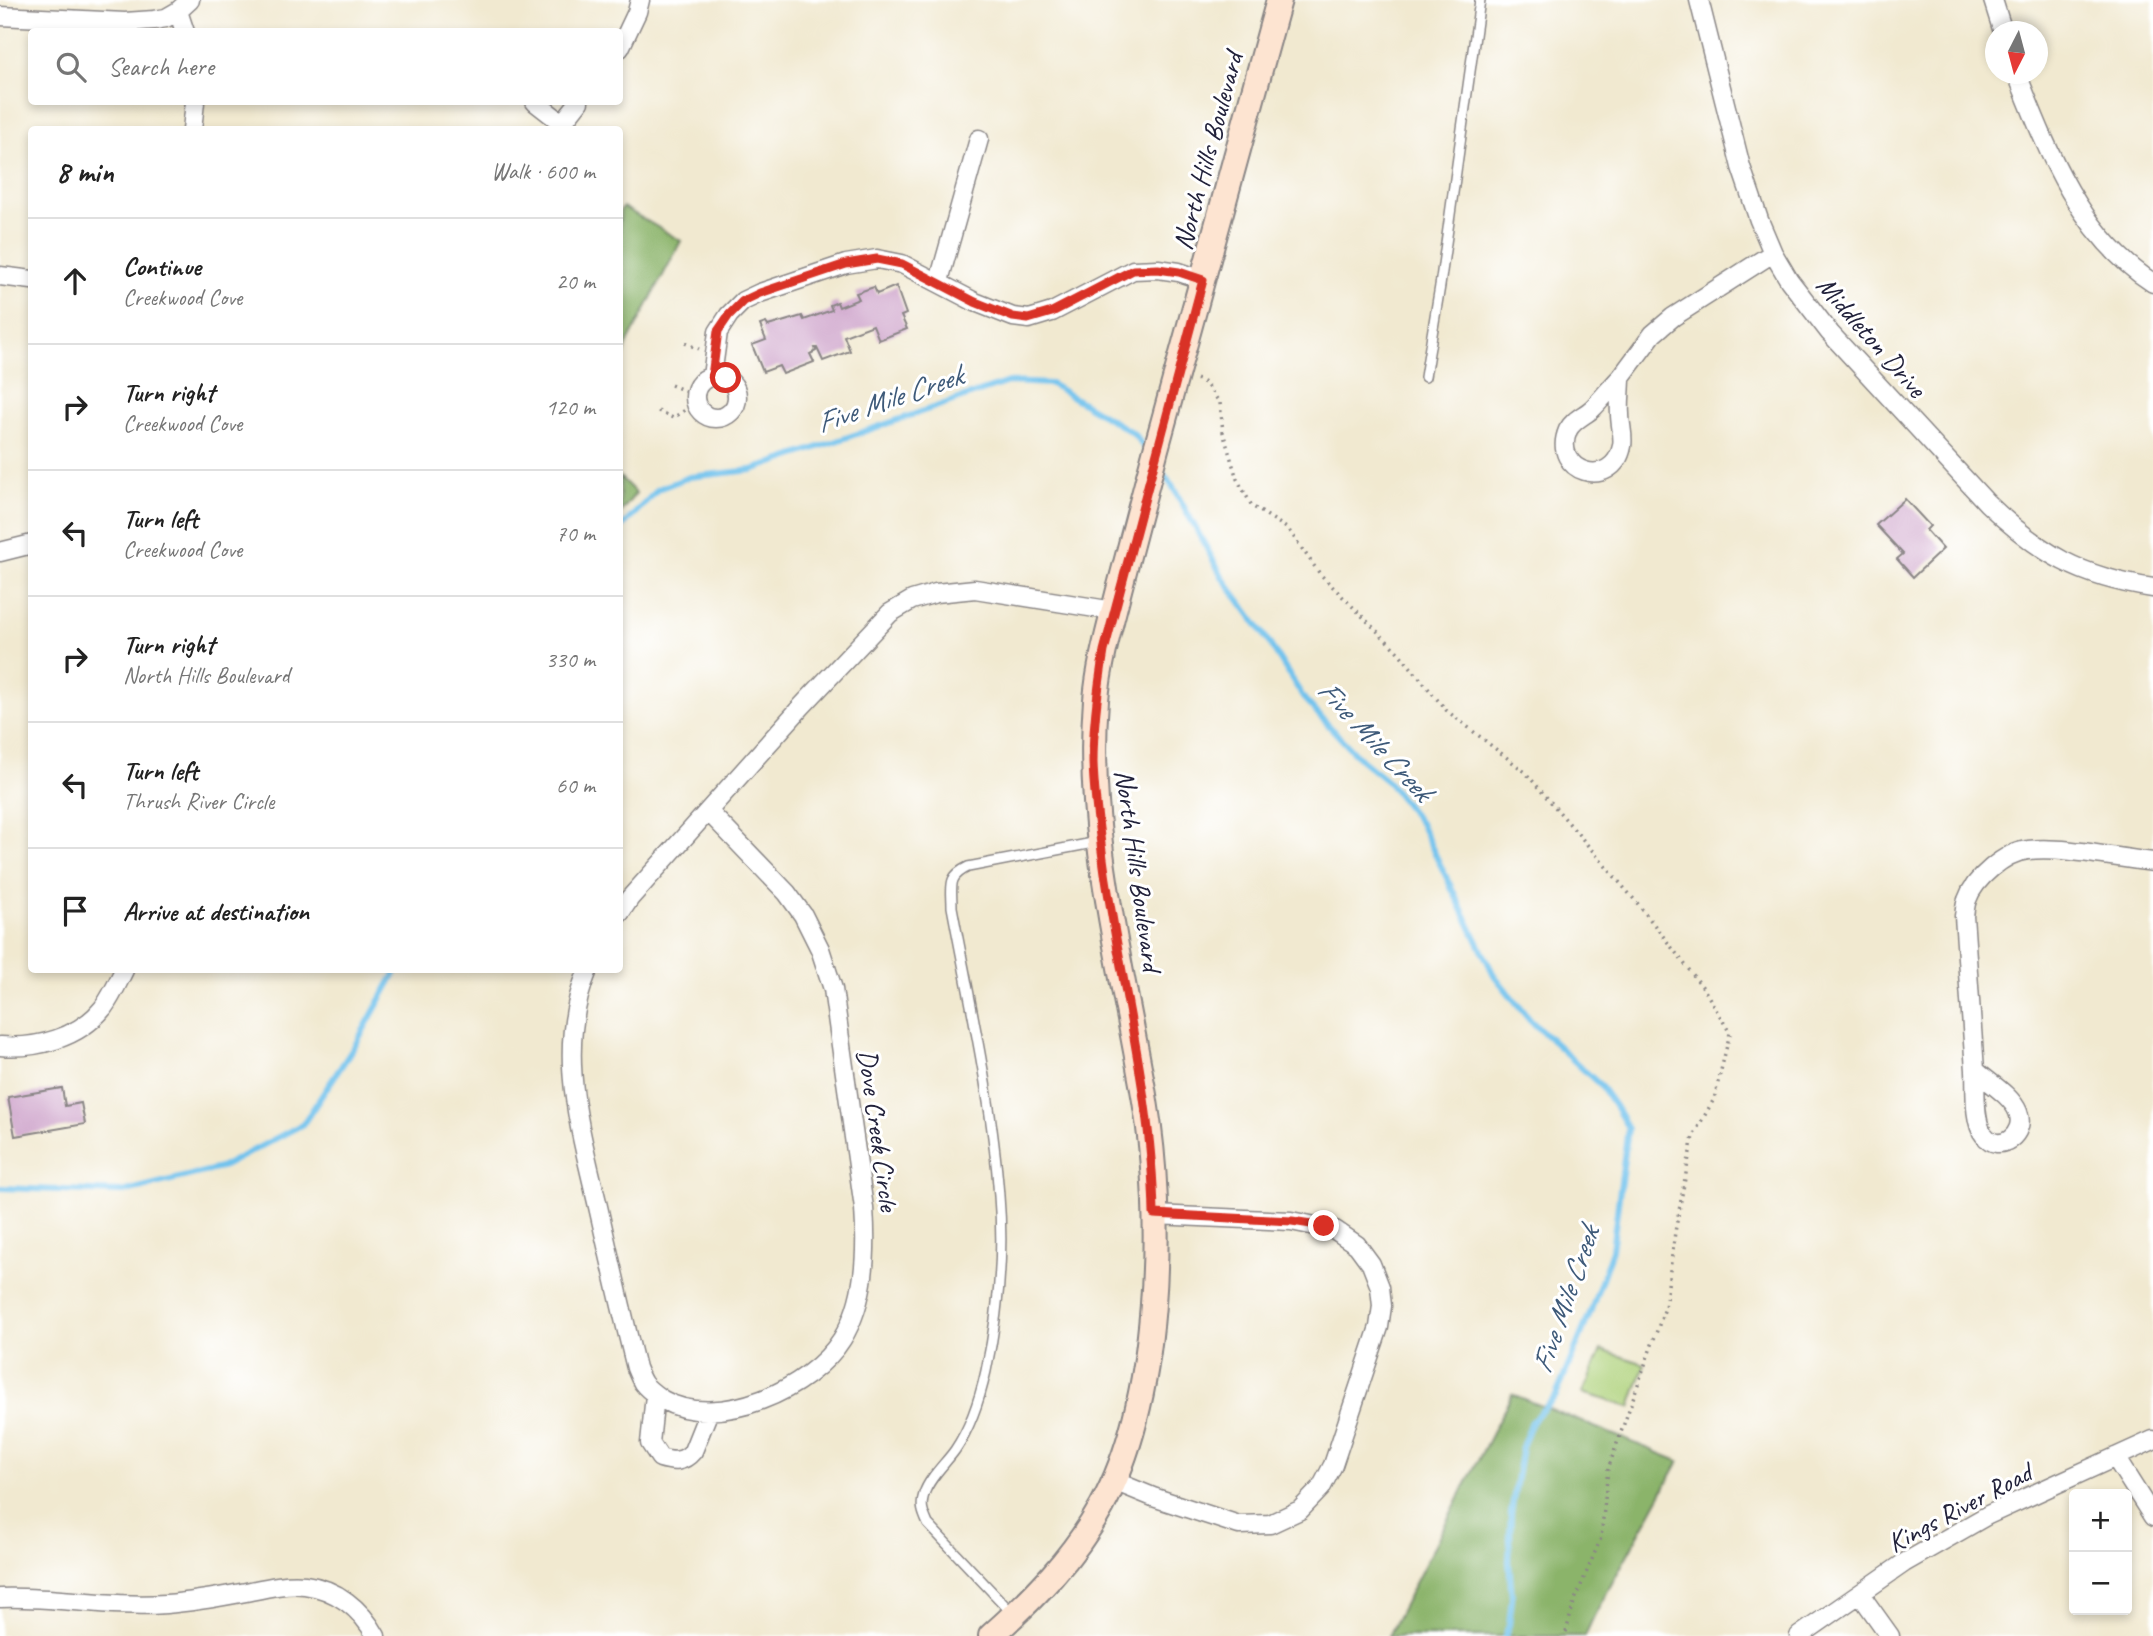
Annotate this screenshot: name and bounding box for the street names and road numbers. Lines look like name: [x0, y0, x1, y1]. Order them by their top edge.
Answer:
street label: North Hills Boulevard: [1164, 45, 1252, 254]
street label: Middleton Drive: [1809, 268, 1935, 406]
street label: North Hills Boulevard: [1107, 767, 1171, 977]
street label: Dove Creek Circle: [850, 1047, 907, 1215]
street label: Kings River Road: [1881, 1453, 2041, 1560]

